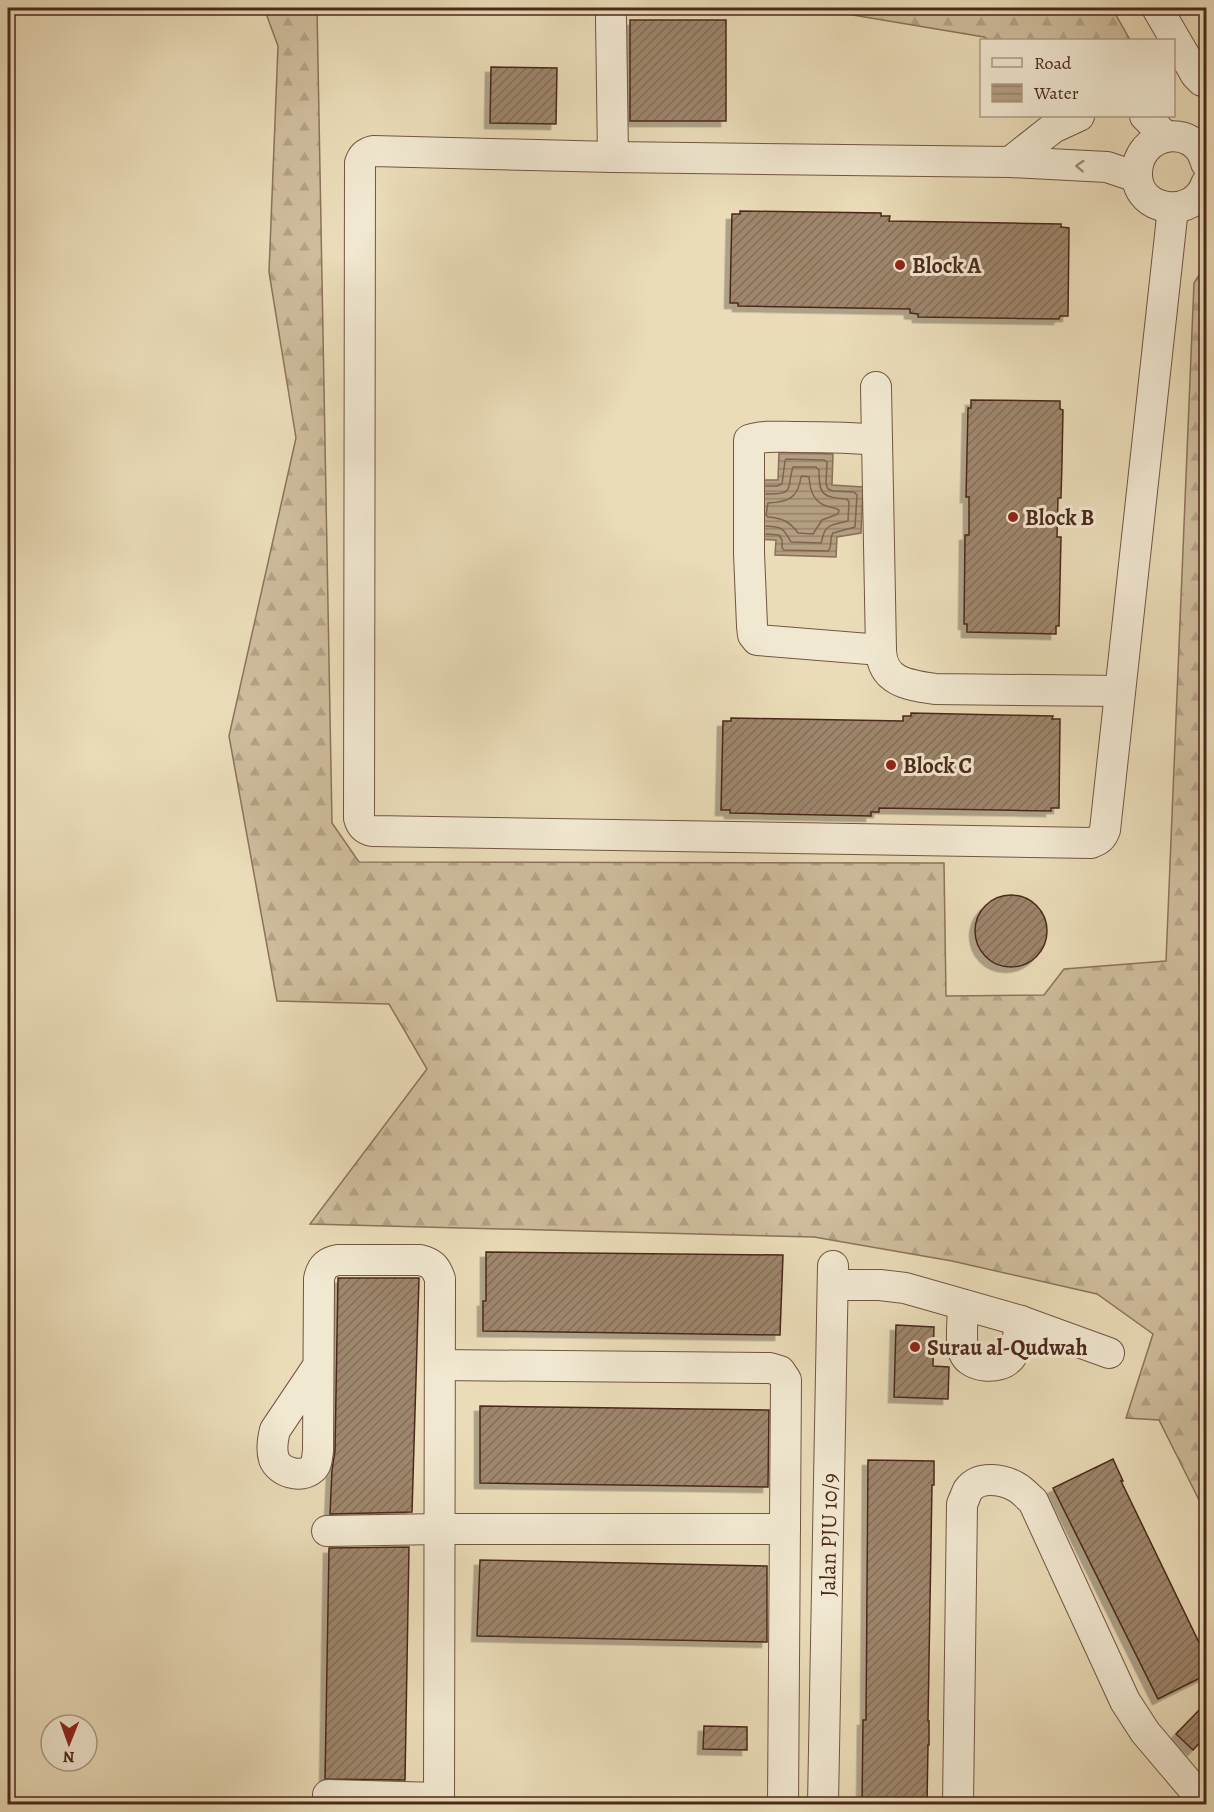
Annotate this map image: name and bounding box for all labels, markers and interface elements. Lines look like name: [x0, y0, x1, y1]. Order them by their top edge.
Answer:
legend: [980, 39, 1175, 117]
text: Road: [1034, 51, 1072, 75]
text: Water: [1033, 81, 1079, 105]
one-way arrow: [1075, 159, 1084, 172]
place label: Block A: [912, 251, 982, 281]
marker: Block A: [893, 258, 907, 272]
place label: Block B: [1025, 503, 1094, 533]
marker: Block B: [1006, 510, 1020, 524]
place label: Block C: [903, 751, 972, 781]
marker: Block C: [884, 758, 898, 772]
place label: Surau al-Qudwah: [927, 1333, 1088, 1363]
marker: Surau al-Qudwah: [908, 1340, 922, 1354]
street label: Jalan PJU 10/9: [813, 1473, 845, 1597]
north arrow: [39, 1713, 99, 1773]
text: N: [62, 1746, 75, 1768]

